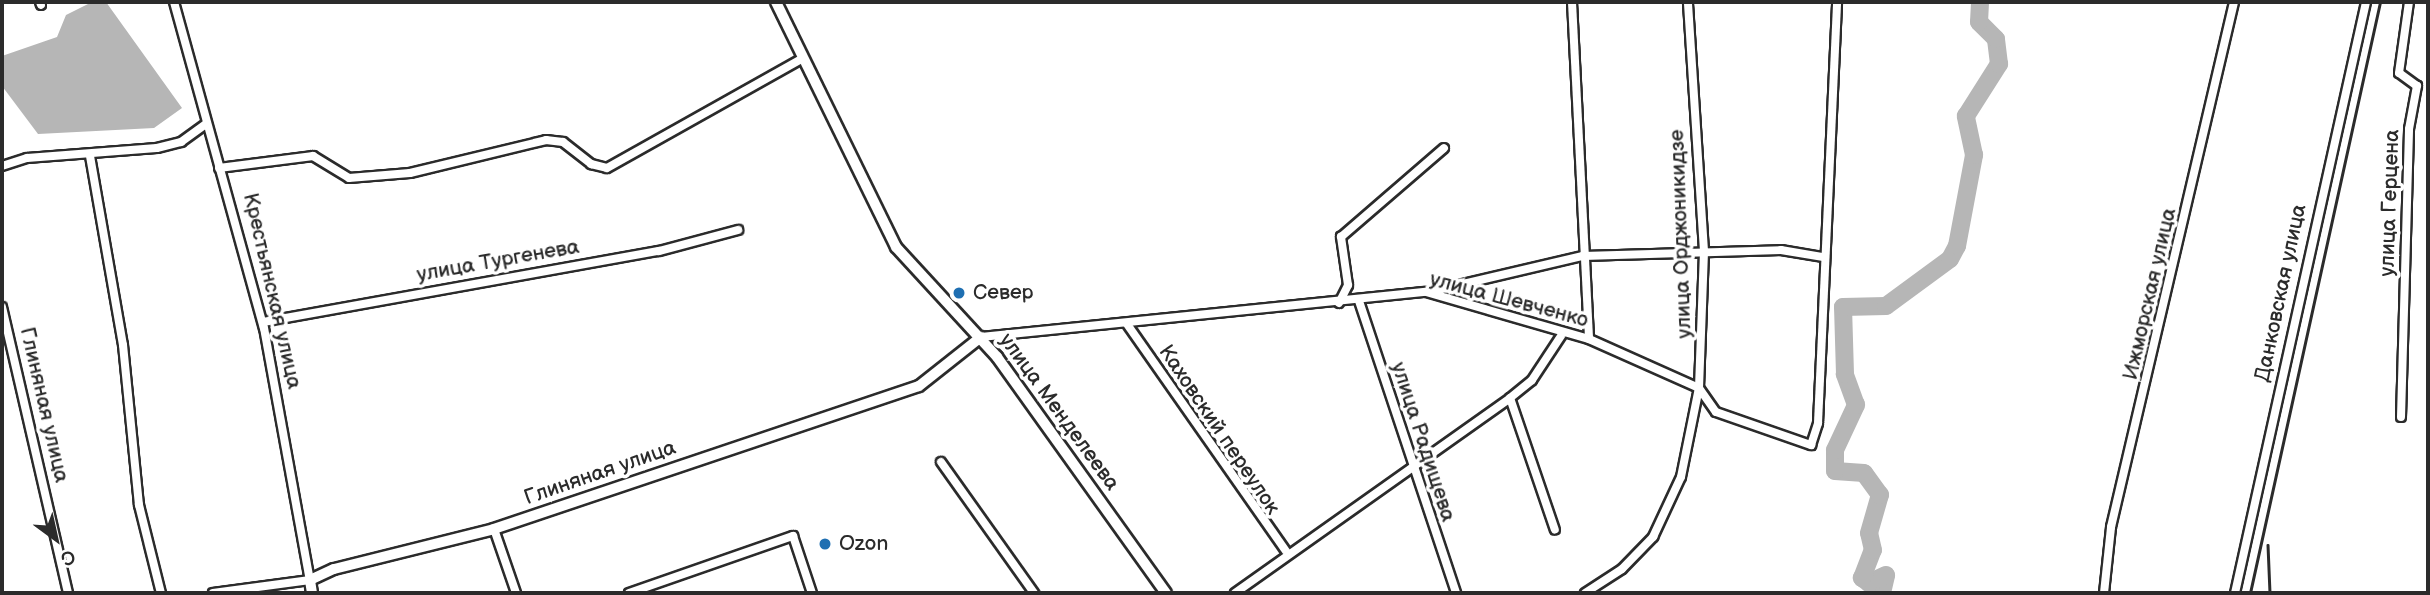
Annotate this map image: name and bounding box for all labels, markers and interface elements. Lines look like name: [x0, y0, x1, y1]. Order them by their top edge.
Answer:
street label: улица Орджоникидзе: [1665, 129, 1697, 339]
street label: улица Герцена: [2375, 129, 2405, 277]
street label: Крестьянская улица: [237, 191, 307, 391]
street label: Данковская улица: [2250, 202, 2312, 384]
street label: Ижморская улица: [2118, 206, 2182, 382]
street label: улица Тургенева: [415, 234, 581, 288]
street label: улица Шевченко: [1427, 267, 1591, 333]
place label: Север: [973, 280, 1033, 306]
marker: Север: [951, 285, 967, 301]
street label: Глиняная улица: [14, 325, 74, 485]
street label: улица Менделеева: [994, 329, 1124, 495]
street label: Каховский переулок: [1153, 340, 1285, 520]
street label: улица Радищева: [1385, 359, 1461, 525]
street label: Глиняная улица: [521, 435, 679, 511]
north arrow: [21, 504, 91, 574]
place label: Ozon: [839, 531, 888, 557]
marker: Ozon: [817, 536, 833, 552]
text: С: [56, 544, 80, 570]

